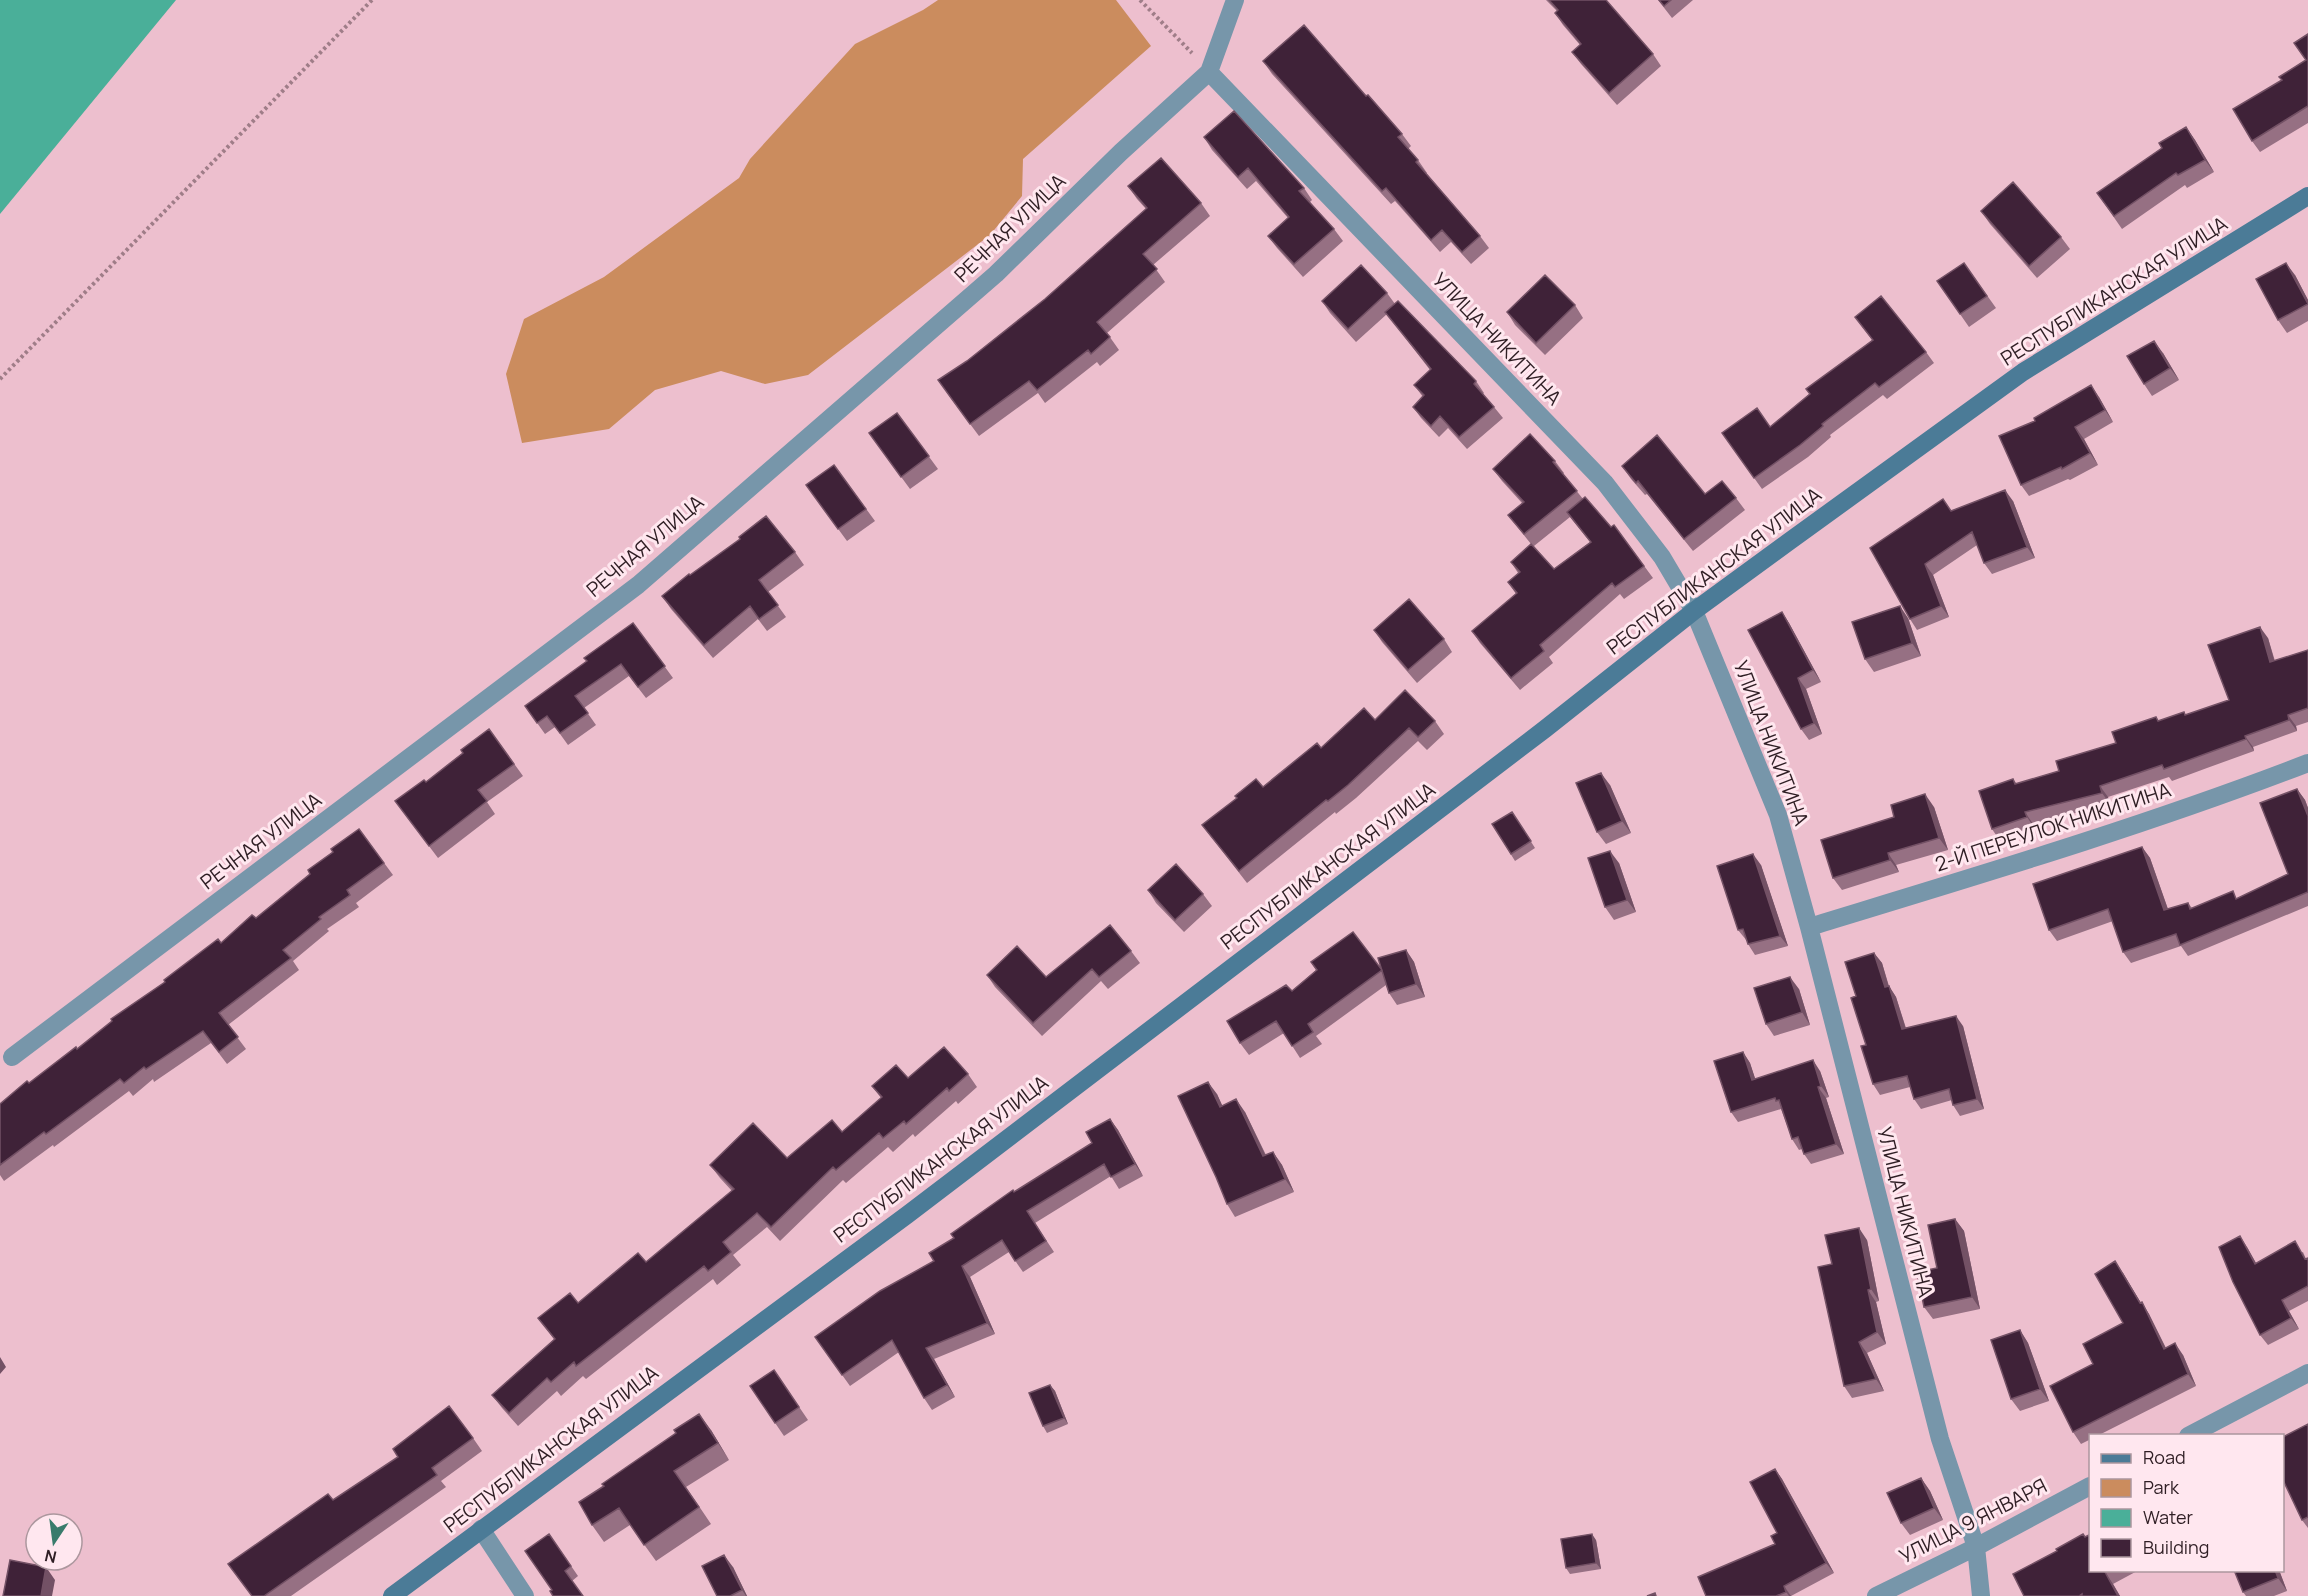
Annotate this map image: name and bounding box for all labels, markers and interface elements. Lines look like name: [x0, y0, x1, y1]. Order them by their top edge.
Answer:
street label: РЕЧНАЯ УЛИЦА: [948, 167, 1071, 288]
street label: РЕСПУБЛИКАНСКАЯ УЛИЦА: [1995, 209, 2232, 372]
street label: УЛИЦА НИКИТИНА: [1427, 266, 1568, 411]
street label: РЕСПУБЛИКАНСКАЯ УЛИЦА: [1601, 481, 1827, 660]
street label: РЕЧНАЯ УЛИЦА: [580, 488, 709, 603]
street label: УЛИЦА НИКИТИНА: [1728, 656, 1815, 829]
street label: РЕСПУБЛИКАНСКАЯ УЛИЦА: [1215, 776, 1441, 955]
street label: 2-Й ПЕРЕУЛОК НИКИТИНА: [1932, 776, 2174, 877]
street label: РЕЧНАЯ УЛИЦА: [195, 786, 327, 895]
street label: РЕСПУБЛИКАНСКАЯ УЛИЦА: [828, 1069, 1054, 1248]
street label: УЛИЦА НИКИТИНА: [1871, 1124, 1940, 1300]
street label: РЕСПУБЛИКАНСКАЯ УЛИЦА: [438, 1359, 664, 1538]
legend: [2089, 1434, 2284, 1572]
text: Road: [2143, 1445, 2186, 1469]
street label: УЛИЦА 9 ЯНВАРЯ: [1894, 1472, 2051, 1569]
text: Park: [2143, 1475, 2180, 1499]
text: Water: [2143, 1505, 2193, 1529]
north arrow: [24, 1512, 84, 1572]
text: Building: [2143, 1535, 2209, 1559]
text: N: [43, 1545, 59, 1569]

